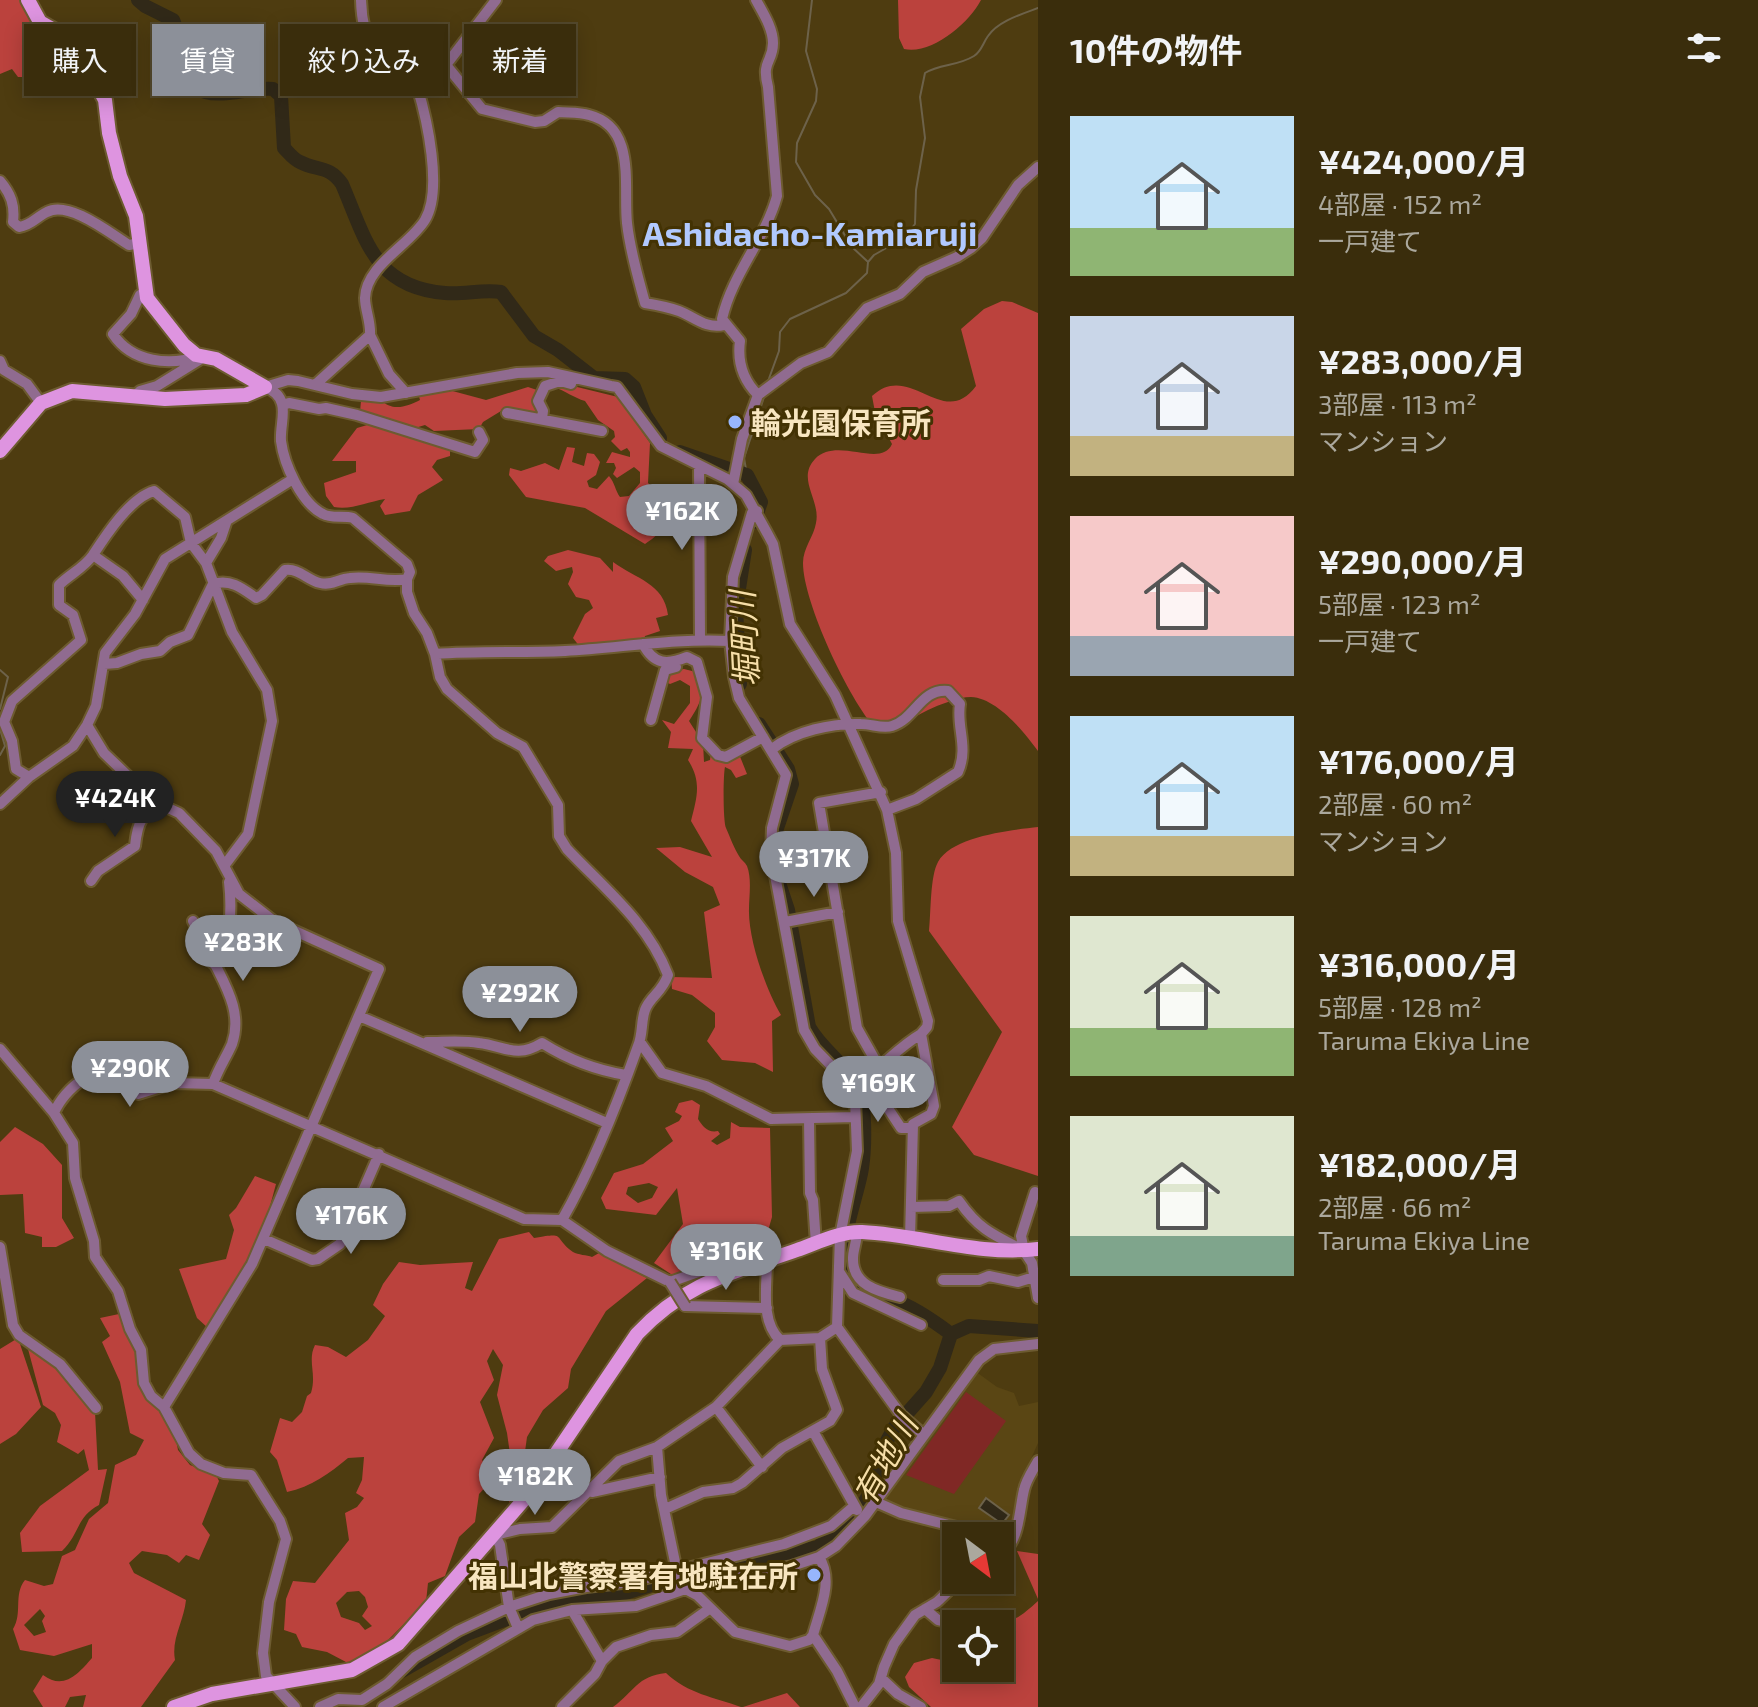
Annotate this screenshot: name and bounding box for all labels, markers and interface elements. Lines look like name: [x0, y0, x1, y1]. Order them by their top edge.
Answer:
chip: 購入: [24, 24, 136, 96]
chip: 賃貸: [152, 24, 264, 96]
chip: 絞り込み: [280, 24, 448, 96]
chip: 新着: [464, 24, 576, 96]
icon: filters: [1682, 26, 1726, 70]
text: 10件の物件: [1070, 29, 1242, 70]
text: ¥424,000/月: [1318, 140, 1529, 181]
icon: home: [1134, 148, 1230, 244]
text: 4部屋 · 152 m²: [1318, 188, 1482, 219]
district label: Ashidacho-Kamiaruji: [643, 212, 977, 253]
text: 一戸建て: [1318, 225, 1422, 256]
text: ¥283,000/月: [1318, 340, 1526, 381]
icon: home: [1134, 348, 1230, 444]
text: 3部屋 · 113 m²: [1318, 388, 1477, 419]
place label: 輪光園保育所: [751, 404, 931, 440]
marker: 輪光園保育所: [726, 413, 744, 431]
text: マンション: [1318, 425, 1448, 456]
pin: ¥162K: [626, 484, 738, 552]
text: ¥162K: [644, 494, 720, 525]
text: ¥290,000/月: [1318, 540, 1527, 581]
icon: home: [1134, 548, 1230, 644]
water label: 堀町川: [721, 587, 764, 688]
text: 5部屋 · 123 m²: [1318, 588, 1480, 619]
text: 一戸建て: [1318, 625, 1422, 656]
text: ¥176,000/月: [1318, 740, 1519, 781]
icon: home: [1134, 748, 1230, 844]
pin: ¥424K: [59, 771, 171, 839]
text: ¥424K: [74, 781, 156, 812]
text: 2部屋 · 60 m²: [1318, 788, 1472, 819]
text: マンション: [1318, 825, 1448, 856]
pin: ¥317K: [758, 831, 870, 899]
text: ¥317K: [777, 841, 851, 872]
pin: ¥283K: [187, 915, 299, 983]
text: ¥283K: [203, 925, 283, 956]
text: ¥316,000/月: [1318, 943, 1520, 984]
icon: home: [1134, 948, 1230, 1044]
pin: ¥292K: [464, 966, 576, 1034]
text: ¥292K: [480, 976, 560, 1007]
text: 5部屋 · 128 m²: [1318, 991, 1482, 1022]
text: Taruma Ekiya Line: [1318, 1024, 1530, 1055]
pin: ¥290K: [74, 1041, 186, 1109]
text: ¥290K: [90, 1051, 170, 1082]
pin: ¥169K: [822, 1056, 934, 1124]
text: ¥169K: [840, 1066, 916, 1097]
text: ¥182,000/月: [1318, 1143, 1522, 1184]
icon: home: [1134, 1148, 1230, 1244]
pin: ¥176K: [295, 1188, 407, 1256]
text: 2部屋 · 66 m²: [1318, 1191, 1471, 1222]
text: ¥176K: [314, 1198, 388, 1229]
pin: ¥316K: [670, 1224, 782, 1292]
text: Taruma Ekiya Line: [1318, 1224, 1530, 1255]
text: ¥316K: [688, 1234, 764, 1265]
water label: 有地川: [844, 1405, 925, 1510]
pin: ¥182K: [479, 1449, 591, 1517]
text: ¥182K: [497, 1459, 573, 1490]
north arrow: [942, 1522, 1014, 1594]
map controls: [942, 1522, 1014, 1682]
place label: 福山北警察署有地駐在所: [468, 1557, 798, 1593]
marker: 福山北警察署有地駐在所: [805, 1566, 823, 1584]
button: locate: [942, 1610, 1014, 1682]

